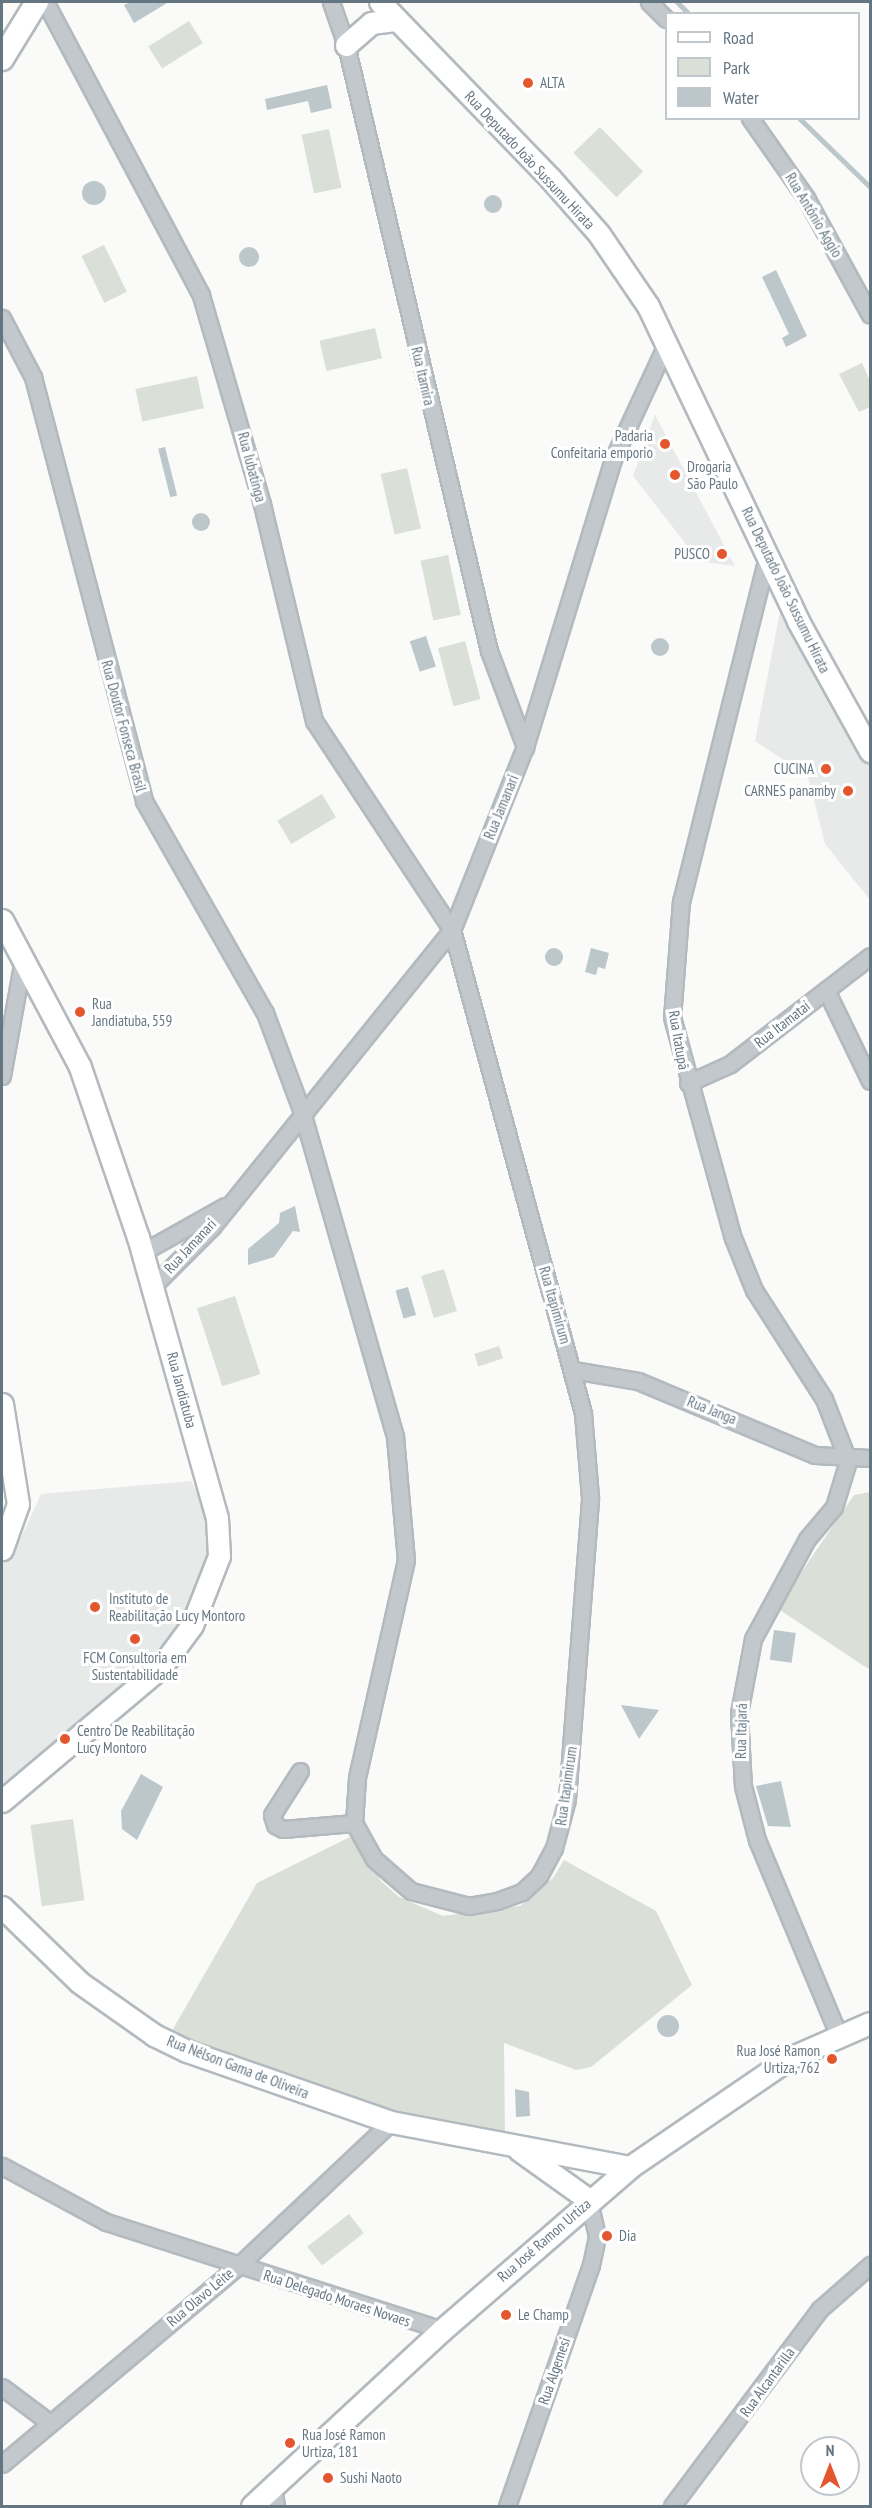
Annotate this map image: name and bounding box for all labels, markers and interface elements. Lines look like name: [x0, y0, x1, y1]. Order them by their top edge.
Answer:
legend: [665, 12, 860, 120]
text: Road: [723, 26, 754, 49]
text: Park: [723, 56, 750, 79]
place label: ALTA: [540, 74, 565, 92]
marker: ALTA: [521, 76, 535, 90]
text: Water: [723, 86, 759, 109]
street label: Rua Deputado João Sussumu Hirata: [461, 87, 599, 233]
street label: Rua Antônio Aggio: [782, 169, 846, 261]
street label: Rua Itamira: [408, 345, 438, 407]
place label: Padaria Confeitaria emporio: [551, 426, 653, 461]
street label: Rua Iubatinga: [234, 430, 270, 504]
marker: Padaria Confeitaria emporio: [658, 437, 672, 451]
place label: Drogaria São Paulo: [687, 457, 738, 492]
marker: Drogaria São Paulo: [668, 468, 682, 482]
street label: Rua Deputado João Sussumu Hirata: [738, 504, 834, 676]
place label: PUSCO: [674, 545, 710, 563]
marker: PUSCO: [715, 547, 729, 561]
street label: Rua Doutor Fonseca Brasil: [98, 658, 150, 794]
place label: CUCINA: [774, 760, 814, 778]
marker: CUCINA: [819, 762, 833, 776]
street label: Rua Jamanari: [480, 772, 522, 842]
place label: CARNES panamby: [744, 782, 836, 800]
marker: CARNES panamby: [841, 784, 855, 798]
place label: Rua Jandiatuba, 559: [92, 994, 173, 1029]
street label: Rua Itamataí: [751, 997, 813, 1051]
marker: Rua Jandiatuba, 559: [73, 1005, 87, 1019]
street label: Rua Itatupã: [665, 1009, 693, 1071]
street label: Rua Jamanari: [160, 1215, 220, 1277]
street label: Rua Itapimirum: [535, 1264, 575, 1346]
street label: Rua Jandiatuba: [163, 1350, 201, 1430]
street label: Rua Janga: [685, 1392, 739, 1428]
place label: Instituto de Reabilitação Lucy Montoro: [109, 1589, 246, 1624]
marker: Instituto de Reabilitação Lucy Montoro: [86, 1598, 104, 1616]
marker: FCM Consultoria em Sustentabilidade: [128, 1632, 142, 1646]
place label: FCM Consultoria em Sustentabilidade: [83, 1648, 187, 1683]
street label: Rua Itajará: [732, 1703, 750, 1759]
place label: Centro De Reabilitação Lucy Montoro: [77, 1721, 195, 1756]
marker: Centro De Reabilitação Lucy Montoro: [58, 1732, 72, 1746]
street label: Rua Itapimirum: [552, 1745, 580, 1827]
street label: Rua Nélson Gama de Oliveira: [165, 2032, 311, 2102]
place label: Rua José Ramon Urtiza, 762: [737, 2041, 820, 2076]
marker: Rua José Ramon Urtiza, 762: [825, 2052, 839, 2066]
street label: Rua José Ramon Urtiza: [494, 2195, 594, 2285]
place label: Dia: [619, 2227, 636, 2245]
marker: Dia: [600, 2229, 614, 2243]
street label: Rua Olavo Leite: [163, 2264, 237, 2330]
street label: Rua Delegado Moraes Novaes: [261, 2266, 413, 2330]
place label: Le Champ: [518, 2306, 569, 2324]
marker: Le Champ: [499, 2308, 513, 2322]
street label: Rua Algemesi: [534, 2335, 574, 2407]
street label: Rua Alcantarilla: [736, 2344, 798, 2420]
place label: Rua José Ramon Urtiza, 181: [302, 2425, 385, 2460]
marker: Rua José Ramon Urtiza, 181: [283, 2436, 297, 2450]
north arrow: [800, 2436, 860, 2496]
text: N: [826, 2440, 834, 2460]
place label: Sushi Naoto: [340, 2469, 402, 2487]
marker: Sushi Naoto: [321, 2471, 335, 2485]

